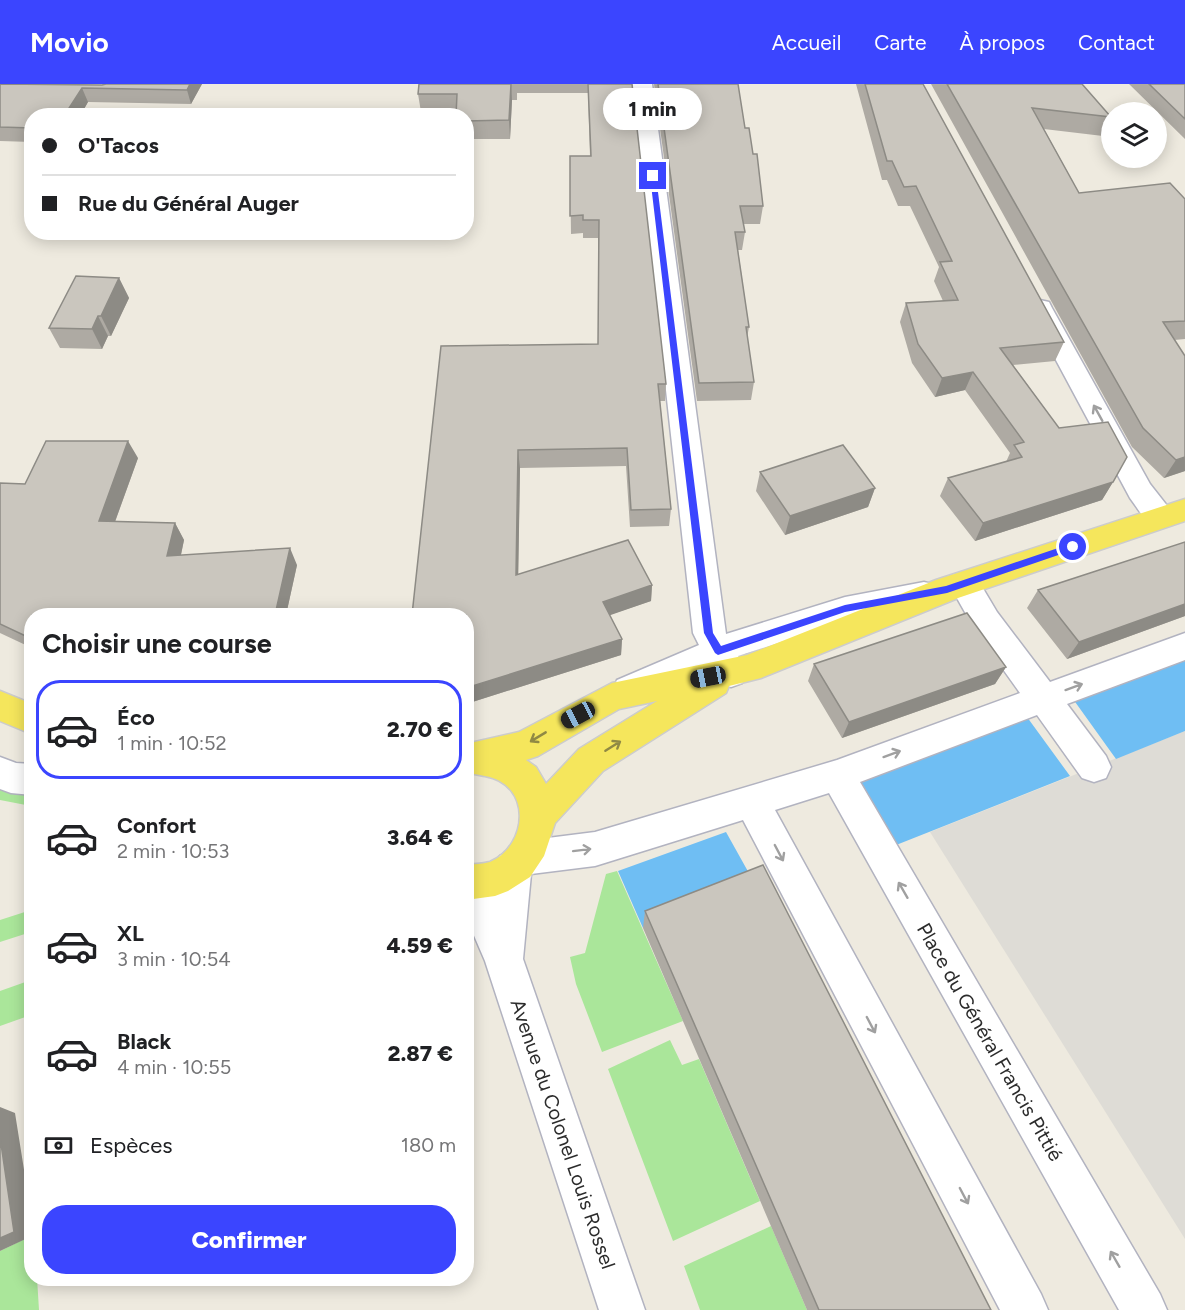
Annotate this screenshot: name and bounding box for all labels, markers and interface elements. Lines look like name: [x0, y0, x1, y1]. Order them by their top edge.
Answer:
text: Movio: [30, 25, 109, 59]
text: Accueil: [772, 30, 841, 55]
text: Carte: [874, 30, 927, 55]
text: À propos: [960, 30, 1045, 55]
text: Contact: [1078, 30, 1155, 55]
callout: 1 min: [604, 89, 702, 131]
text: 1 min: [629, 97, 676, 121]
map controls: [1101, 102, 1167, 168]
button: layers: [1101, 102, 1167, 168]
text: O'Tacos: [78, 132, 159, 159]
route end: [639, 162, 666, 189]
text: Rue du Général Auger: [78, 190, 299, 217]
one-way arrow: [1092, 405, 1103, 423]
route start: [1059, 533, 1086, 560]
text: Choisir une course: [42, 627, 272, 660]
car: [689, 665, 727, 689]
one-way arrow: [1065, 680, 1083, 691]
car: [558, 699, 598, 731]
icon: car: [45, 703, 99, 757]
text: Éco: [117, 704, 155, 731]
text: 2.70 €: [387, 716, 453, 743]
text: 1 min · 10:52: [117, 731, 227, 755]
one-way arrow: [530, 732, 547, 744]
one-way arrow: [604, 740, 621, 752]
one-way arrow: [882, 748, 900, 759]
icon: car: [45, 811, 99, 865]
text: Confort: [117, 812, 197, 839]
text: 3.64 €: [387, 824, 453, 851]
text: 2 min · 10:53: [117, 839, 229, 863]
one-way arrow: [773, 844, 785, 861]
one-way arrow: [571, 845, 591, 856]
one-way arrow: [897, 882, 909, 899]
icon: car: [45, 919, 99, 973]
street label: Place du Général Francis Pittié: [912, 919, 1068, 1165]
text: XL: [117, 920, 144, 947]
text: 4.59 €: [387, 932, 453, 959]
text: 3 min · 10:54: [117, 947, 231, 971]
street label: Avenue du Colonel Louis Rossel: [505, 996, 621, 1272]
one-way arrow: [866, 1015, 878, 1033]
icon: car: [45, 1027, 99, 1081]
text: Black: [117, 1028, 171, 1055]
text: 2.87 €: [388, 1040, 453, 1067]
text: 4 min · 10:55: [117, 1055, 231, 1079]
icon: cash: [42, 1129, 75, 1162]
text: Espèces: [90, 1132, 172, 1159]
text: 180 m: [401, 1133, 456, 1157]
one-way arrow: [959, 1187, 970, 1205]
button: Confirmer: [42, 1205, 456, 1274]
one-way arrow: [1109, 1251, 1121, 1268]

